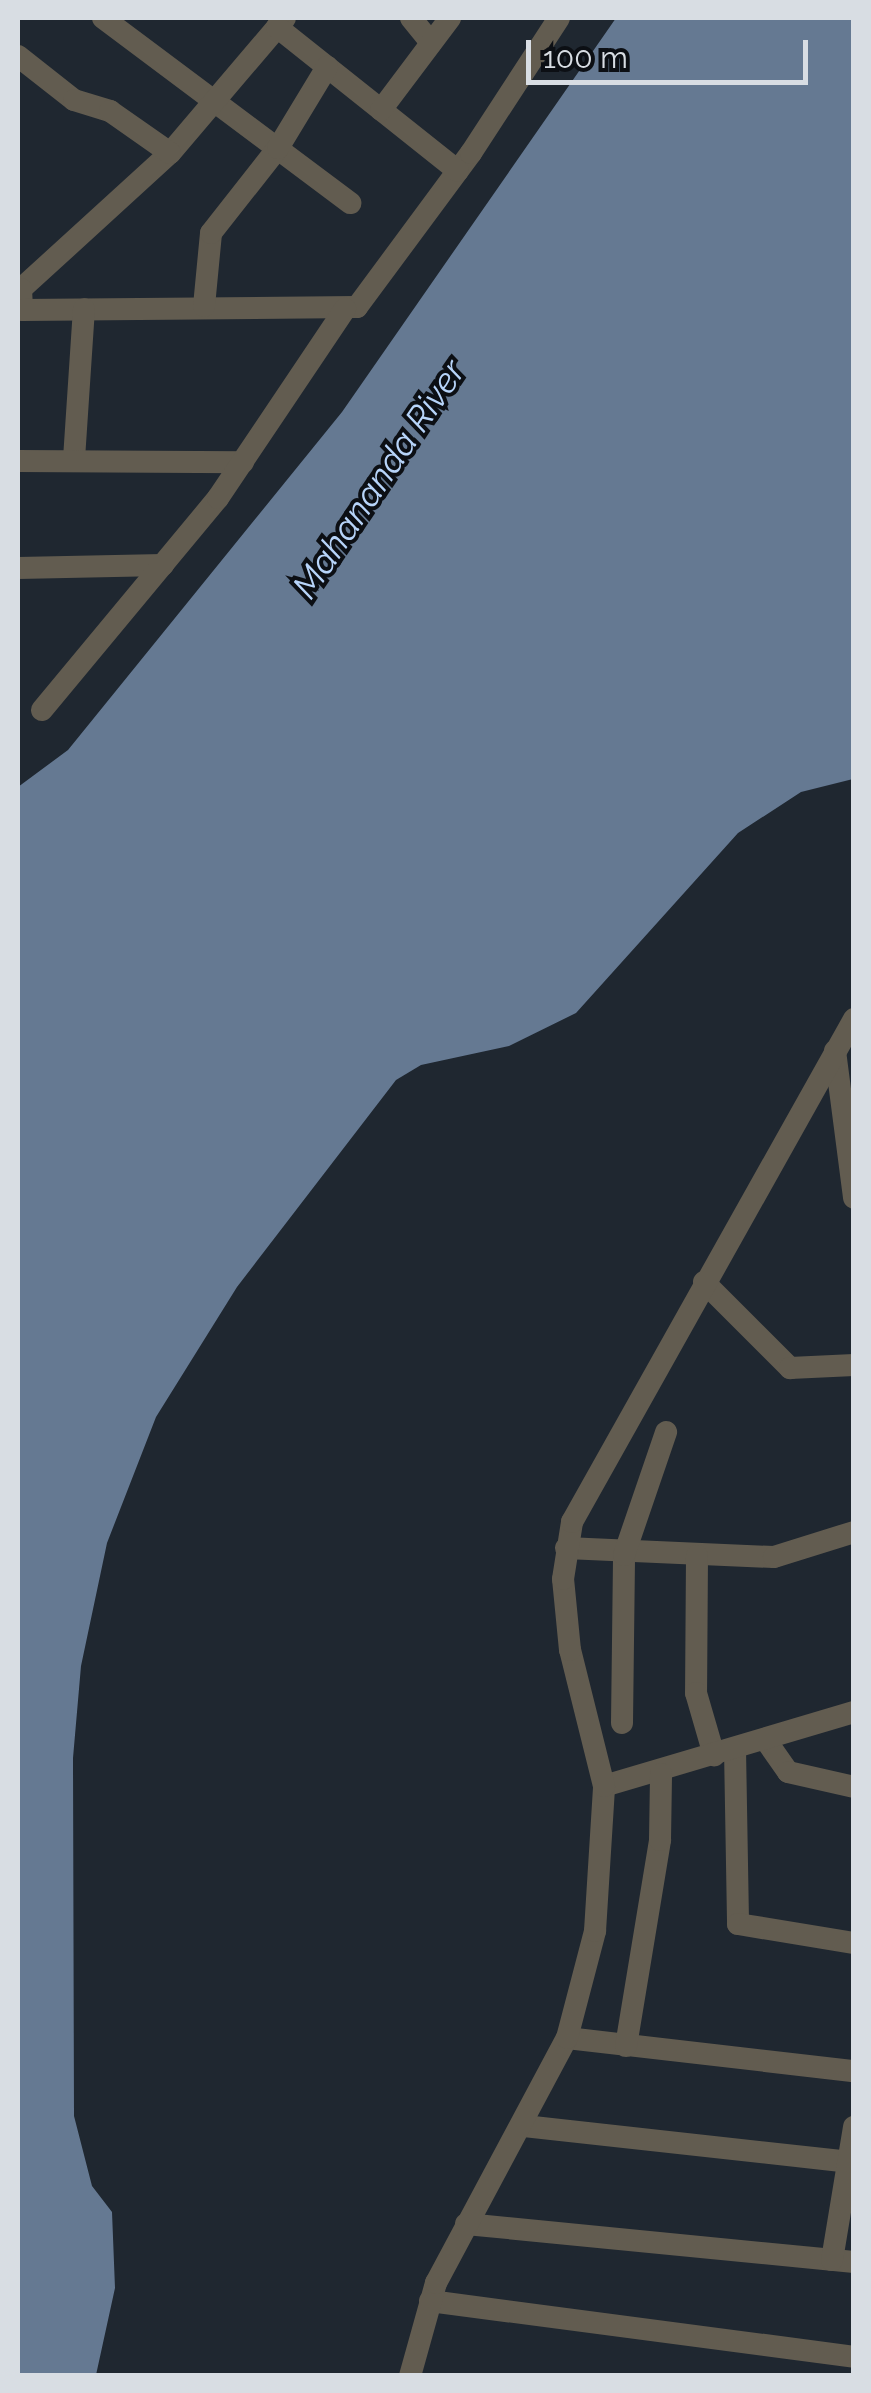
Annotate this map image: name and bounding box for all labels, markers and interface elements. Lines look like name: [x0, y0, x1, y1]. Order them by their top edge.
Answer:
scale bar: [531, 20, 814, 82]
text: 100 m: [543, 40, 628, 75]
water label: Mahananda River: [284, 352, 474, 606]

